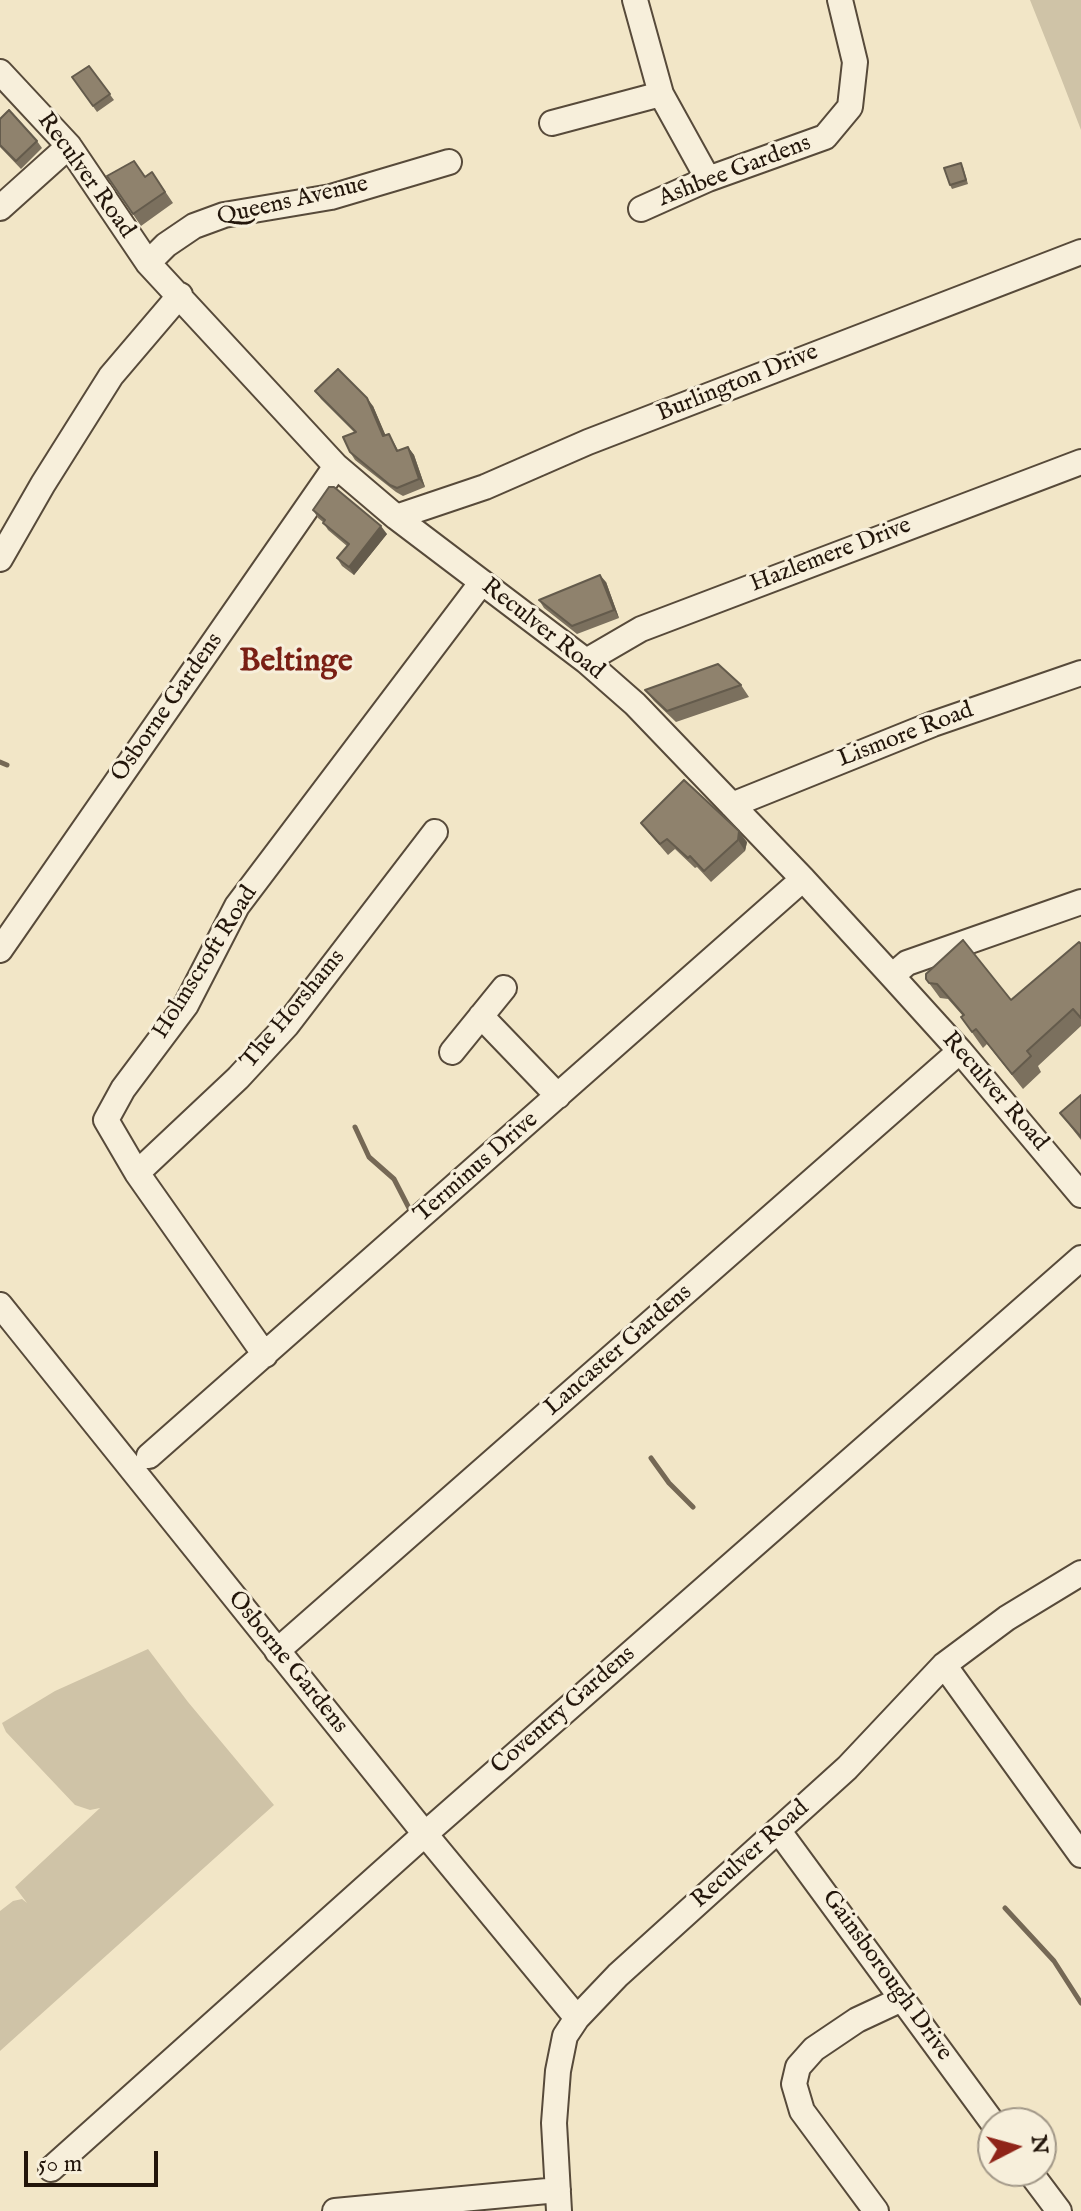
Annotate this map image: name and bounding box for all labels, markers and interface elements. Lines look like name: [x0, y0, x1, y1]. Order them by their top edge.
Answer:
street label: Reculver Road: [30, 108, 140, 244]
street label: Ashbee Gardens: [655, 130, 815, 214]
street label: Queens Avenue: [215, 171, 371, 233]
street label: Burlington Drive: [653, 339, 823, 429]
street label: Hazlemere Drive: [746, 512, 916, 600]
street label: Reculver Road: [475, 573, 609, 687]
street label: Osborne Gardens: [106, 628, 230, 788]
district label: Beltinge: [239, 644, 353, 682]
street label: Lismore Road: [834, 697, 978, 775]
street label: Holmscroft Road: [147, 881, 265, 1045]
street label: The Horshams: [236, 944, 352, 1076]
street label: Reculver Road: [935, 1027, 1053, 1157]
street label: Terminus Drive: [409, 1106, 545, 1230]
street label: Lancaster Gardens: [539, 1279, 699, 1423]
street label: Osborne Gardens: [221, 1586, 353, 1740]
street label: Coventry Gardens: [486, 1641, 642, 1781]
street label: Reculver Road: [686, 1795, 816, 1915]
street label: Gainsborough Drive: [814, 1885, 958, 2067]
north arrow: [977, 2107, 1057, 2187]
text: N: [1024, 2134, 1054, 2156]
scale bar: [28, 2135, 162, 2185]
text: 50 m: [38, 2149, 82, 2180]

